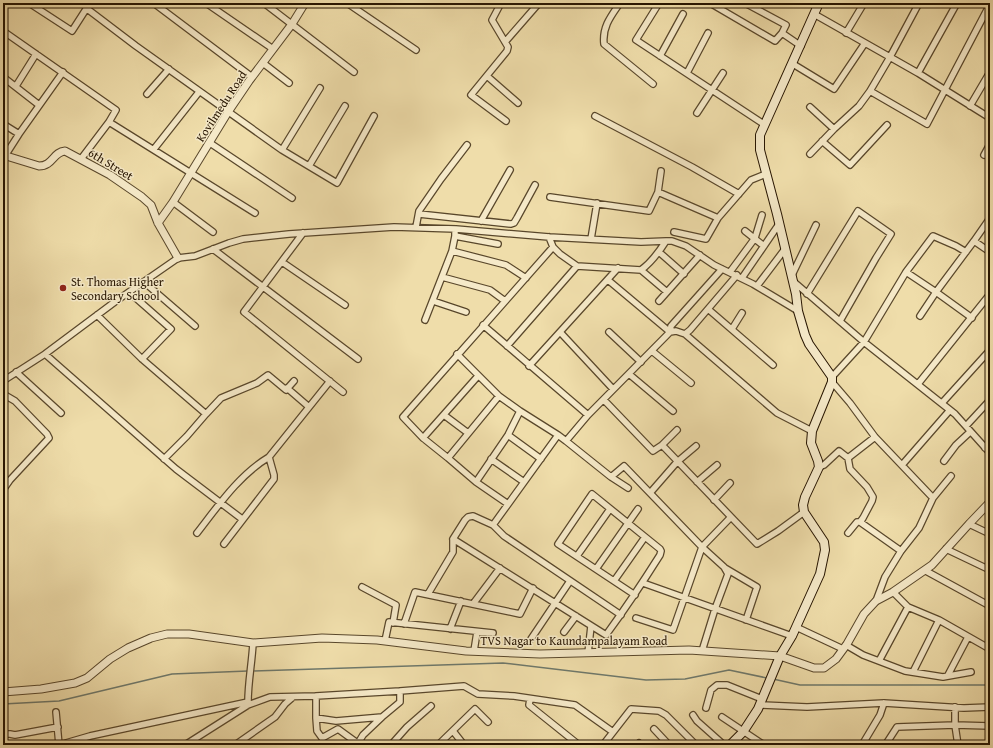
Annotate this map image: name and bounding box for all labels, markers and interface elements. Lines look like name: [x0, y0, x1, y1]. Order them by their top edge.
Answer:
street label: Kovilmedu Road: [192, 67, 251, 145]
street label: 6th Street: [85, 144, 137, 184]
place label: St. Thomas Higher Secondary School: [71, 273, 164, 304]
marker: St. Thomas Higher Secondary School: [58, 283, 68, 293]
street label: TVS Nagar to Kaundampalayam Road: [481, 632, 668, 649]

